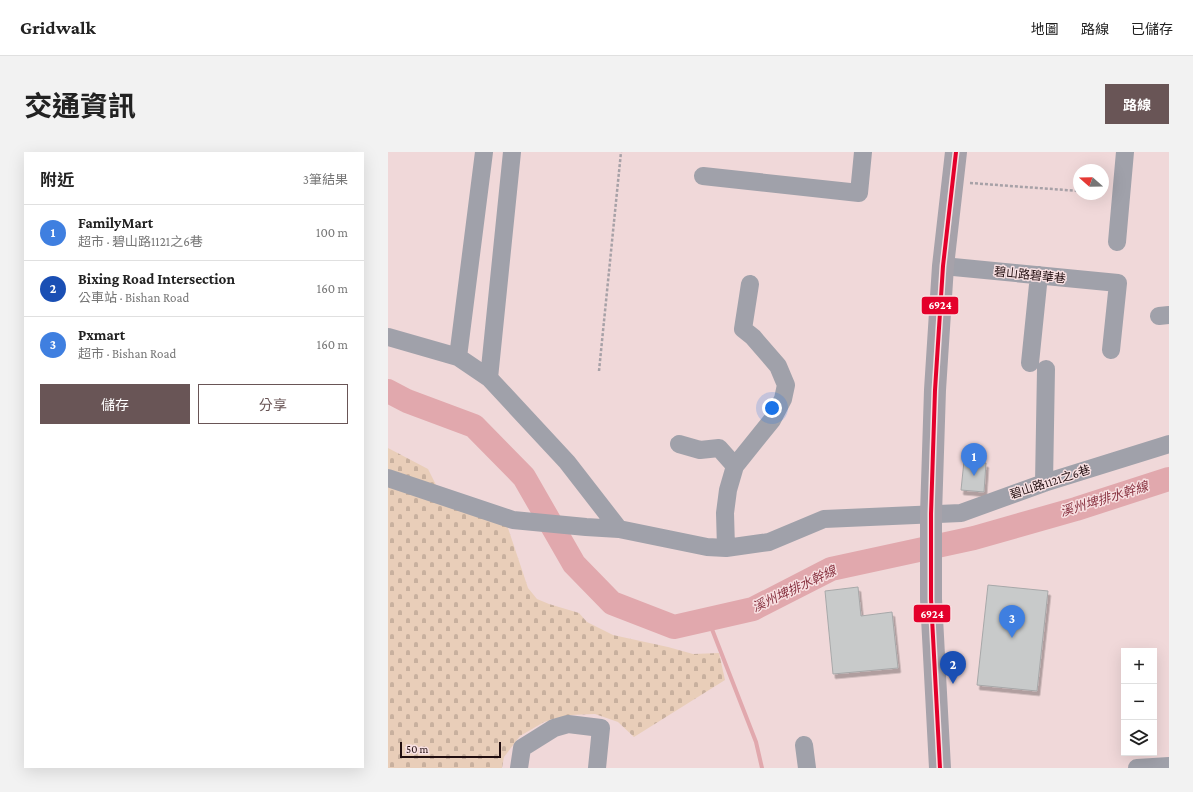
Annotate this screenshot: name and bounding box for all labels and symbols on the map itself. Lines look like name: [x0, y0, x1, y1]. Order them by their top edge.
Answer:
north arrow: [1073, 164, 1109, 200]
street label: 碧山路碧華巷: [993, 264, 1067, 286]
line badge: 6924: [921, 296, 959, 315]
text: 6924: [928, 299, 952, 311]
your location: [762, 398, 782, 418]
pin: 1: [961, 443, 987, 476]
street label: 碧山路1121之6巷: [1008, 462, 1092, 502]
water label: 溪州埤排水幹線: [1058, 478, 1152, 519]
water label: 溪州埤排水幹線: [750, 562, 840, 615]
line badge: 6924: [913, 604, 951, 623]
pin: 3: [999, 605, 1025, 638]
text: 6924: [920, 608, 944, 620]
pin: 2: [940, 651, 966, 684]
scale bar: [400, 740, 501, 759]

